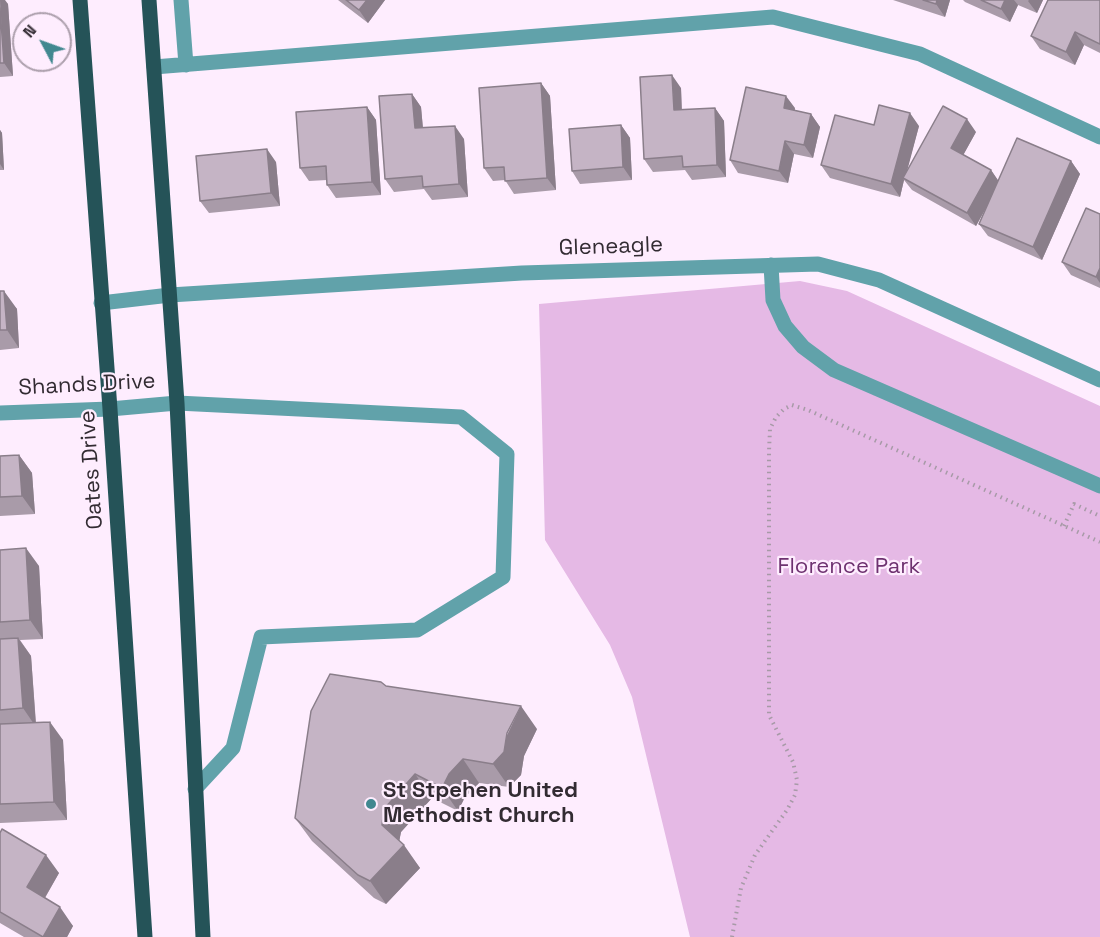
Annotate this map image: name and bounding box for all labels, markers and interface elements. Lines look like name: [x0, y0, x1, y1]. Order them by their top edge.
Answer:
north arrow: [12, 12, 72, 72]
text: N: [18, 20, 41, 42]
street label: Gleneagle: [558, 232, 664, 262]
street label: Shands Drive: [18, 368, 156, 402]
street label: Oates Drive: [75, 410, 109, 530]
park label: Florence Park: [778, 554, 920, 580]
place label: St Stpehen United Methodist Church: [383, 778, 578, 830]
marker: St Stpehen United Methodist Church: [364, 797, 378, 811]

